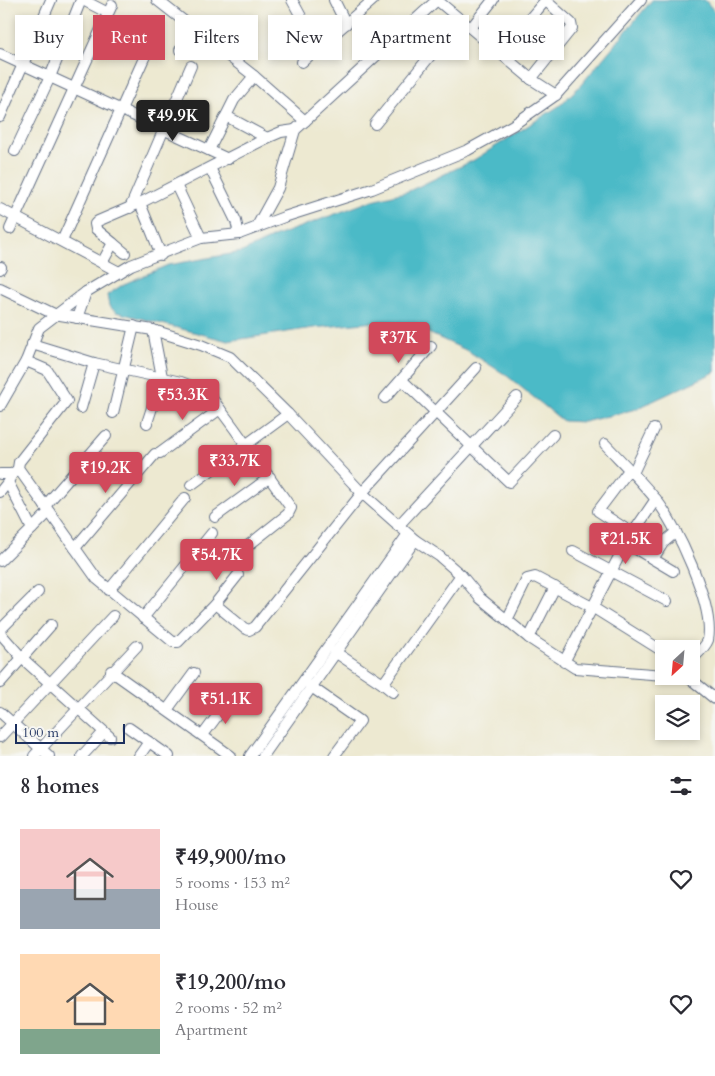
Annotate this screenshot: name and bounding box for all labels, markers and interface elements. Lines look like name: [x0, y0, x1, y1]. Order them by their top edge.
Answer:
chip: Buy: [15, 15, 83, 60]
chip: Rent: [93, 15, 165, 60]
chip: Filters: [175, 15, 258, 60]
chip: New: [268, 15, 342, 60]
chip: Apartment: [352, 15, 469, 60]
chip: House: [479, 15, 564, 60]
pin: ₹49.9K: [132, 100, 214, 142]
text: ₹49.9K: [147, 105, 199, 127]
pin: ₹37K: [369, 322, 429, 364]
text: ₹37K: [380, 327, 418, 349]
pin: ₹53.3K: [142, 378, 224, 421]
text: ₹53.3K: [157, 384, 209, 406]
pin: ₹33.7K: [194, 444, 276, 487]
text: ₹33.7K: [209, 450, 261, 472]
pin: ₹19.2K: [65, 452, 147, 494]
text: ₹19.2K: [80, 457, 132, 479]
pin: ₹21.5K: [585, 522, 667, 565]
text: ₹21.5K: [600, 528, 652, 550]
pin: ₹54.7K: [176, 538, 258, 581]
text: ₹54.7K: [191, 544, 243, 566]
north arrow: [655, 640, 700, 685]
map controls: [655, 640, 700, 740]
pin: ₹51.1K: [185, 682, 267, 725]
text: ₹51.1K: [200, 688, 252, 710]
button: layers: [655, 695, 700, 740]
scale bar: [15, 721, 125, 744]
text: 100 m: [22, 723, 59, 742]
text: 8 homes: [20, 772, 99, 801]
icon: filters: [667, 772, 695, 800]
text: ₹49,900/mo: [175, 843, 286, 872]
icon: home: [60, 849, 120, 909]
icon: heart: [667, 865, 695, 893]
text: 5 rooms · 153 m²: [175, 872, 290, 894]
text: House: [175, 894, 218, 916]
text: ₹19,200/mo: [175, 968, 286, 997]
icon: home: [60, 974, 120, 1034]
icon: heart: [667, 990, 695, 1018]
text: 2 rooms · 52 m²: [175, 997, 282, 1019]
text: Apartment: [175, 1019, 248, 1041]

